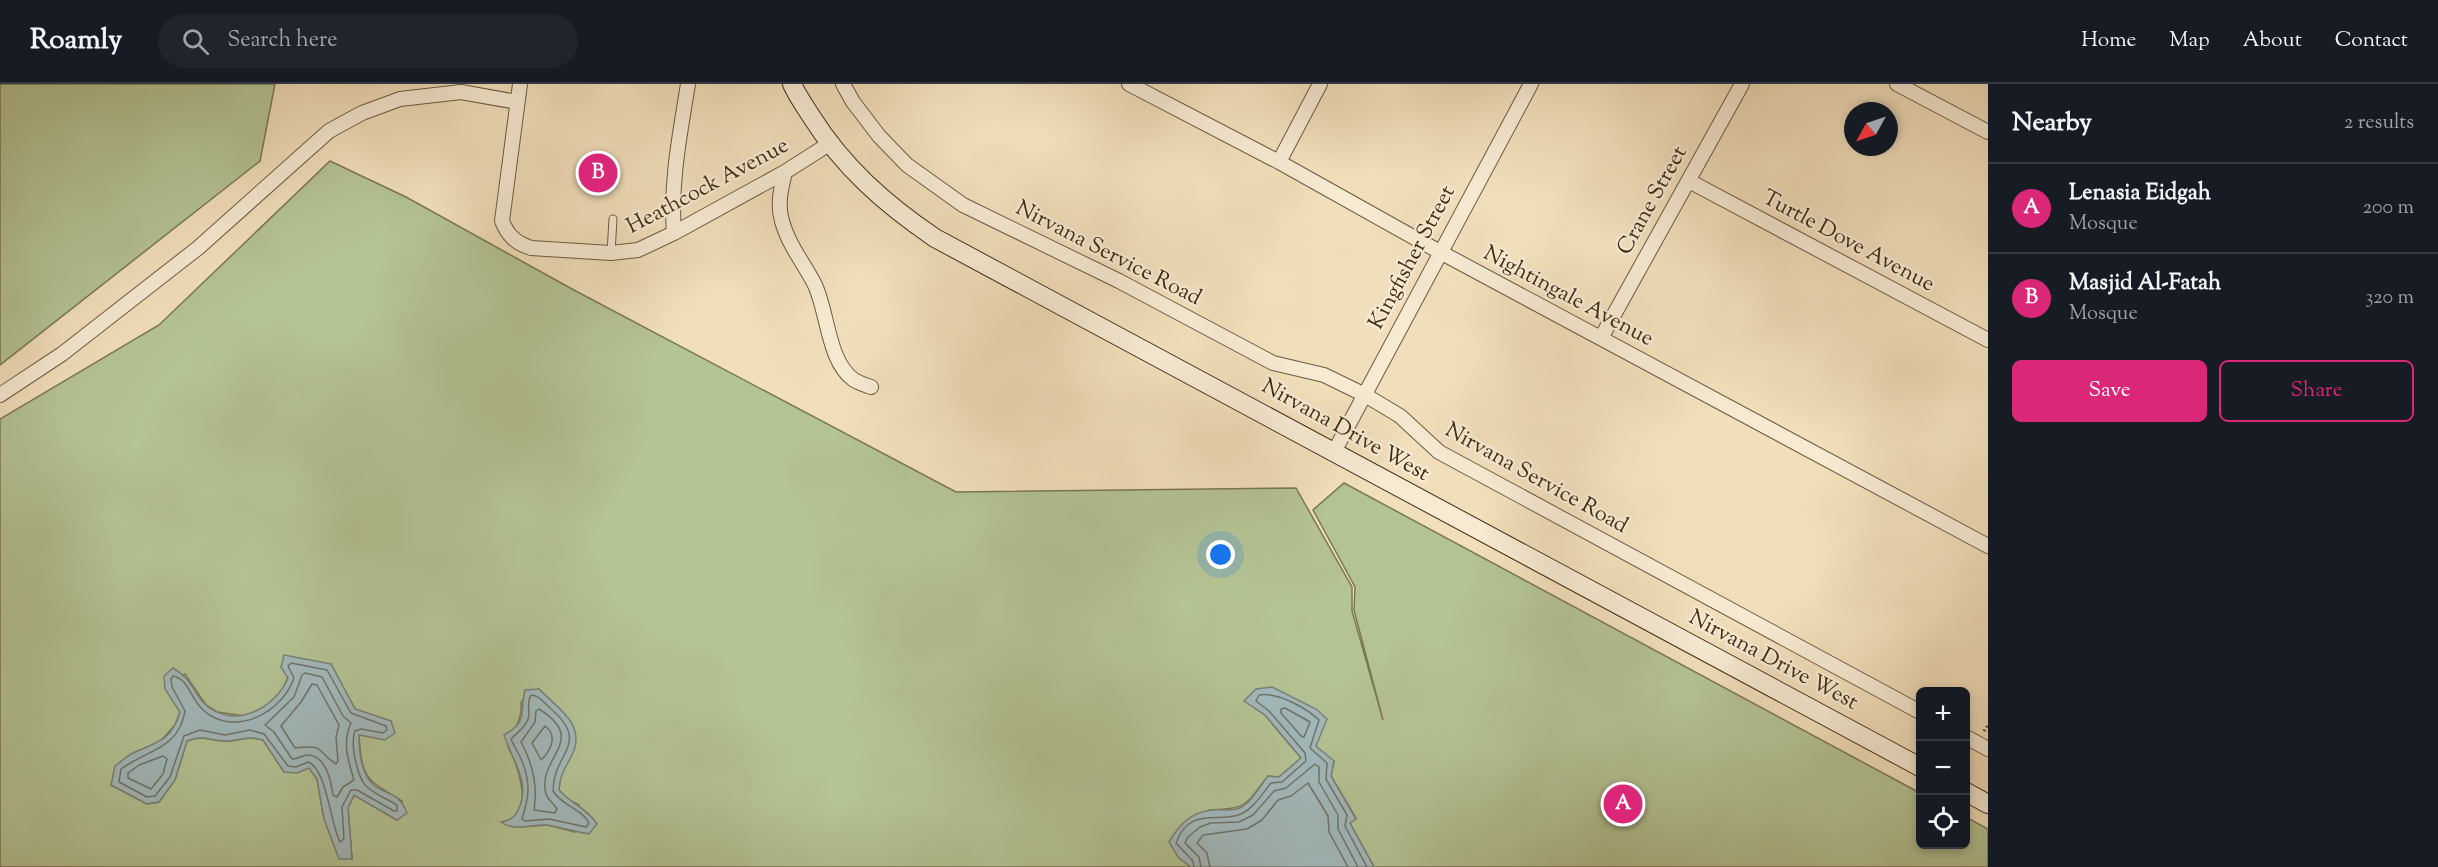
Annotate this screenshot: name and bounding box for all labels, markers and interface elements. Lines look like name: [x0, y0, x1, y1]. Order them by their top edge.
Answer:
search box: [158, 14, 578, 68]
text: Roamly: [30, 21, 122, 61]
icon: search: [179, 25, 212, 58]
text: Search here: [227, 25, 338, 57]
text: Home: [2081, 26, 2136, 56]
text: Map: [2169, 26, 2210, 56]
text: About: [2243, 26, 2302, 56]
text: Contact: [2335, 26, 2408, 56]
north arrow: [1844, 102, 1898, 156]
text: Nearby: [2012, 105, 2092, 142]
text: 2 results: [2344, 109, 2414, 138]
street label: Heathcock Avenue: [621, 131, 795, 243]
street label: Crane Street: [1610, 140, 1696, 261]
pin: B: [578, 150, 618, 196]
text: Lenasia Eidgah: [2069, 178, 2211, 210]
street label: Kingfisher Street: [1362, 180, 1465, 336]
street label: Turtle Dove Avenue: [1756, 183, 1940, 301]
street label: Nirvana Service Road: [1009, 193, 1207, 315]
text: A: [2023, 194, 2040, 223]
text: 200 m: [2363, 194, 2414, 223]
text: Mosque: [2069, 210, 2138, 239]
street label: Nightingale Avenue: [1477, 239, 1659, 355]
text: Masjid Al-Fatah: [2069, 268, 2221, 300]
text: B: [2025, 284, 2038, 313]
text: 320 m: [2365, 284, 2414, 313]
text: Mosque: [2069, 300, 2138, 329]
button: Save: [2012, 360, 2207, 422]
button: Share: [2219, 360, 2414, 422]
street label: Nirvana Drive West: [1255, 372, 1435, 491]
street label: Nirvana Service Road: [1439, 415, 1633, 543]
your location: [1206, 540, 1235, 569]
street label: Nirvana Drive West: [1683, 603, 1864, 719]
map controls: [1916, 687, 1970, 849]
button: +: [1916, 687, 1970, 741]
button: −: [1916, 741, 1970, 795]
pin: A: [1604, 782, 1642, 826]
button: locate: [1916, 795, 1970, 849]

